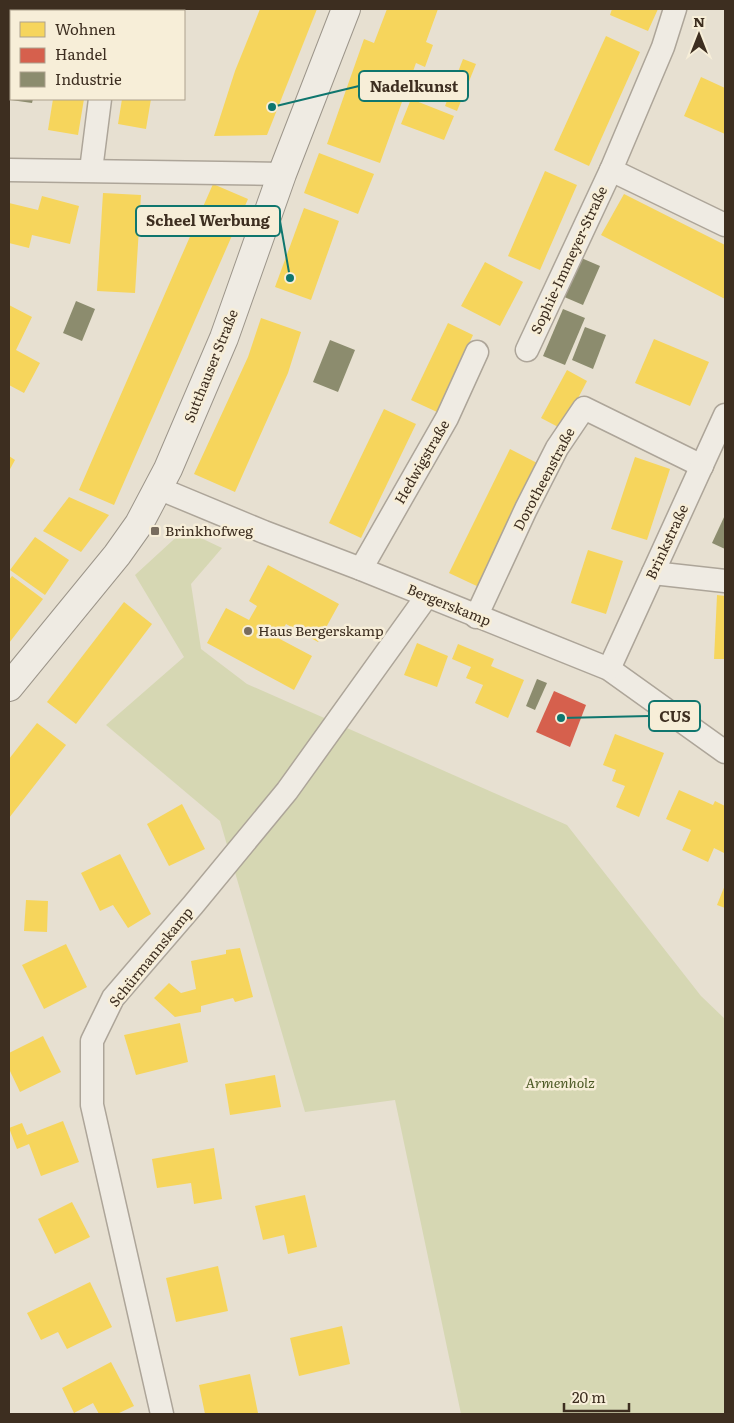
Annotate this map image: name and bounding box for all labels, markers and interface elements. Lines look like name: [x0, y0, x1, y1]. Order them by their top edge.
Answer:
legend: [10, 10, 185, 100]
north arrow: [674, 10, 724, 60]
text: N: [693, 11, 705, 31]
text: Wohnen: [55, 17, 116, 40]
text: Handel: [55, 42, 107, 65]
text: Industrie: [55, 67, 122, 90]
callout: Nadelkunst: [359, 71, 468, 101]
text: Nadelkunst: [370, 74, 459, 97]
street label: Sophie-Immeyer-Straße: [525, 182, 611, 337]
callout: Scheel Werbung: [136, 206, 280, 236]
text: Scheel Werbung: [146, 208, 271, 231]
street label: Sutthauser Straße: [178, 306, 242, 425]
street label: Hedwigstraße: [389, 416, 453, 507]
street label: Dorotheenstraße: [508, 423, 579, 534]
street label: Brinkstraße: [640, 501, 692, 582]
place label: Brinkhofweg: [165, 520, 253, 540]
marker: Brinkhofweg: [149, 525, 161, 537]
street label: Bergerskamp: [405, 578, 494, 630]
place label: Haus Bergerskamp: [258, 620, 384, 640]
marker: Haus Bergerskamp: [242, 625, 254, 637]
callout: CUS: [649, 701, 700, 731]
text: CUS: [659, 704, 691, 727]
street label: Schürmannskamp: [104, 902, 197, 1011]
park label: Armenholz: [525, 1072, 595, 1092]
scale bar: [564, 1380, 629, 1412]
text: 20 m: [572, 1385, 606, 1408]

